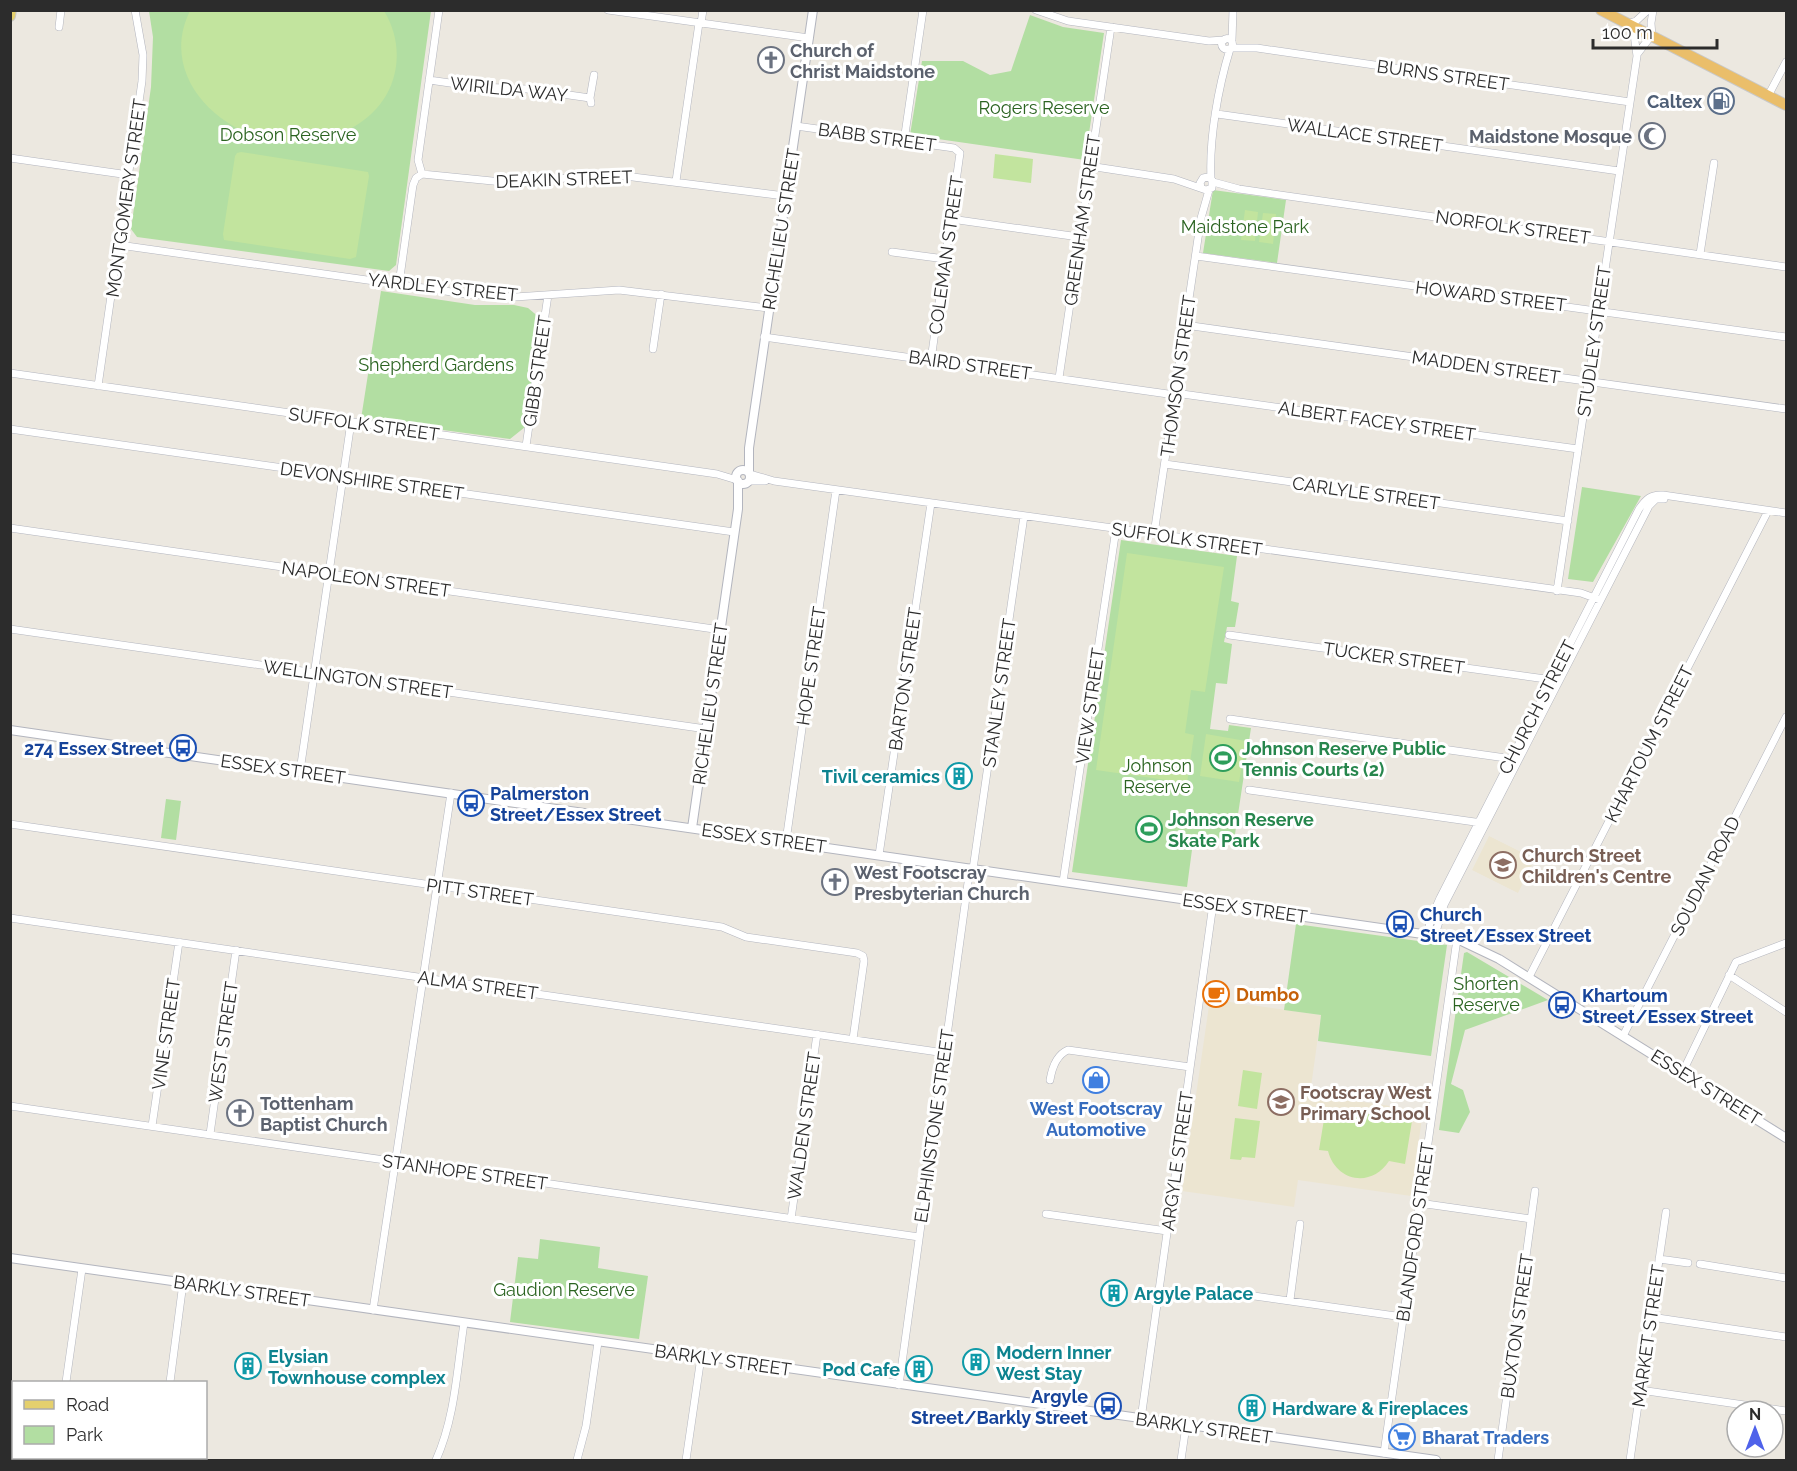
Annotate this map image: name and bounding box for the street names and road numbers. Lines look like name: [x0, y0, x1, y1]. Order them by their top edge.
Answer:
street label: BURNS STREET: [1376, 55, 1510, 95]
street label: WIRILDA WAY: [449, 72, 569, 106]
street label: MONTGOMERY STREET: [102, 97, 150, 299]
street label: WALLACE STREET: [1286, 114, 1444, 156]
street label: BABB STREET: [817, 118, 937, 156]
street label: GREENHAM STREET: [1060, 133, 1104, 307]
street label: RICHELIEU STREET: [758, 147, 804, 311]
street label: DEAKIN STREET: [495, 166, 633, 192]
street label: COLEMAN STREET: [924, 174, 968, 336]
street label: NORFOLK STREET: [1434, 206, 1592, 248]
street label: STUDLEY STREET: [1573, 264, 1615, 418]
street label: YARDLEY STREET: [367, 269, 519, 305]
street label: HOWARD STREET: [1414, 276, 1568, 316]
street label: THOMSON STREET: [1156, 294, 1200, 458]
street label: GIBB STREET: [519, 314, 555, 428]
street label: BAIRD STREET: [907, 346, 1033, 384]
street label: MADDEN STREET: [1410, 346, 1562, 388]
street label: ALBERT FACEY STREET: [1277, 397, 1477, 445]
street label: SUFFOLK STREET: [287, 403, 441, 445]
street label: DEVONSHIRE STREET: [279, 458, 465, 504]
street label: CARLYLE STREET: [1291, 472, 1441, 514]
street label: SUFFOLK STREET: [1110, 518, 1264, 560]
street label: NAPOLEON STREET: [280, 557, 452, 601]
street label: HOPE STREET: [792, 605, 830, 727]
street label: BARTON STREET: [885, 606, 925, 752]
street label: STANLEY STREET: [978, 617, 1020, 769]
street label: RICHELIEU STREET: [688, 622, 732, 786]
street label: CHURCH STREET: [1494, 636, 1580, 778]
street label: TUCKER STREET: [1322, 638, 1466, 678]
street label: VIEW STREET: [1071, 647, 1109, 765]
street label: WELLINGTON STREET: [262, 655, 454, 703]
street label: KHARTOUM STREET: [1600, 662, 1698, 826]
street label: ESSEX STREET: [219, 750, 347, 788]
street label: SOUDAN ROAD: [1666, 813, 1744, 939]
street label: ESSEX STREET: [700, 819, 828, 857]
street label: PITT STREET: [425, 874, 535, 910]
street label: ESSEX STREET: [1181, 889, 1309, 927]
street label: ALMA STREET: [417, 966, 539, 1004]
street label: VINE STREET: [148, 977, 184, 1091]
street label: WEST STREET: [204, 980, 242, 1104]
street label: ELPHINSTONE STREET: [910, 1028, 958, 1224]
street label: ESSEX STREET: [1647, 1045, 1765, 1129]
street label: WALDEN STREET: [783, 1051, 825, 1201]
street label: ARGYLE STREET: [1157, 1090, 1197, 1232]
street label: BLANDFORD STREET: [1392, 1141, 1438, 1323]
street label: STANHOPE STREET: [381, 1150, 549, 1194]
street label: BUXTON STREET: [1496, 1252, 1538, 1400]
street label: MARKET STREET: [1628, 1263, 1668, 1409]
street label: BARKLY STREET: [172, 1271, 312, 1311]
street label: BARKLY STREET: [653, 1340, 793, 1380]
street label: BARKLY STREET: [1134, 1408, 1274, 1448]

